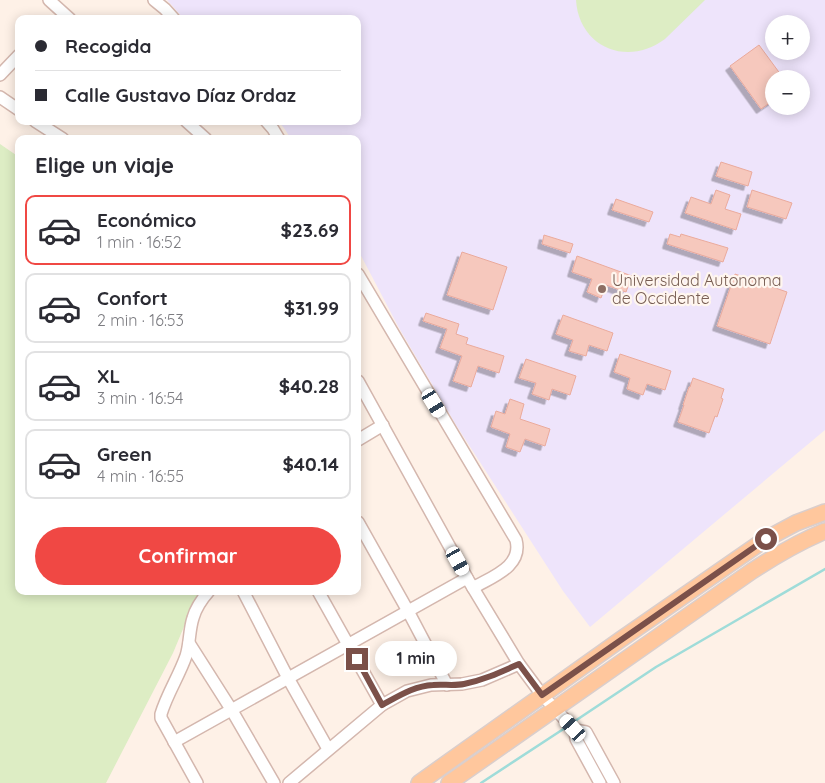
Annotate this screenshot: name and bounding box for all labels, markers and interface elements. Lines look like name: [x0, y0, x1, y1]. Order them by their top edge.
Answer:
map controls: [765, 15, 810, 115]
button: +: [765, 15, 810, 60]
text: Recogida: [65, 34, 151, 58]
button: −: [765, 70, 810, 115]
text: Calle Gustavo Díaz Ordaz: [65, 83, 296, 107]
text: Elige un viaje: [35, 151, 174, 179]
icon: car: [37, 208, 82, 253]
text: Económico: [97, 208, 196, 232]
text: $23.69: [281, 218, 339, 242]
text: 1 min · 16:52: [97, 232, 182, 252]
place label: Universidad Autonoma de Occidente: [612, 270, 782, 308]
marker: Universidad Autonoma de Occidente: [596, 283, 608, 295]
icon: car: [37, 286, 82, 331]
text: Confort: [97, 286, 168, 310]
text: $31.99: [284, 296, 339, 320]
text: 2 min · 16:53: [97, 310, 184, 330]
icon: car: [37, 364, 82, 409]
text: XL: [97, 364, 120, 388]
text: $40.28: [279, 374, 339, 398]
car: [419, 386, 448, 420]
text: 3 min · 16:54: [97, 388, 184, 408]
icon: car: [37, 442, 82, 487]
text: Green: [97, 442, 152, 466]
text: $40.14: [282, 452, 339, 476]
text: 4 min · 16:55: [97, 466, 184, 486]
button: Confirmar: [35, 527, 341, 585]
route start: [755, 528, 777, 550]
car: [444, 544, 471, 578]
callout: 1 min: [374, 642, 457, 676]
route end: [346, 648, 368, 670]
text: 1 min: [397, 648, 435, 668]
car: [557, 712, 588, 744]

